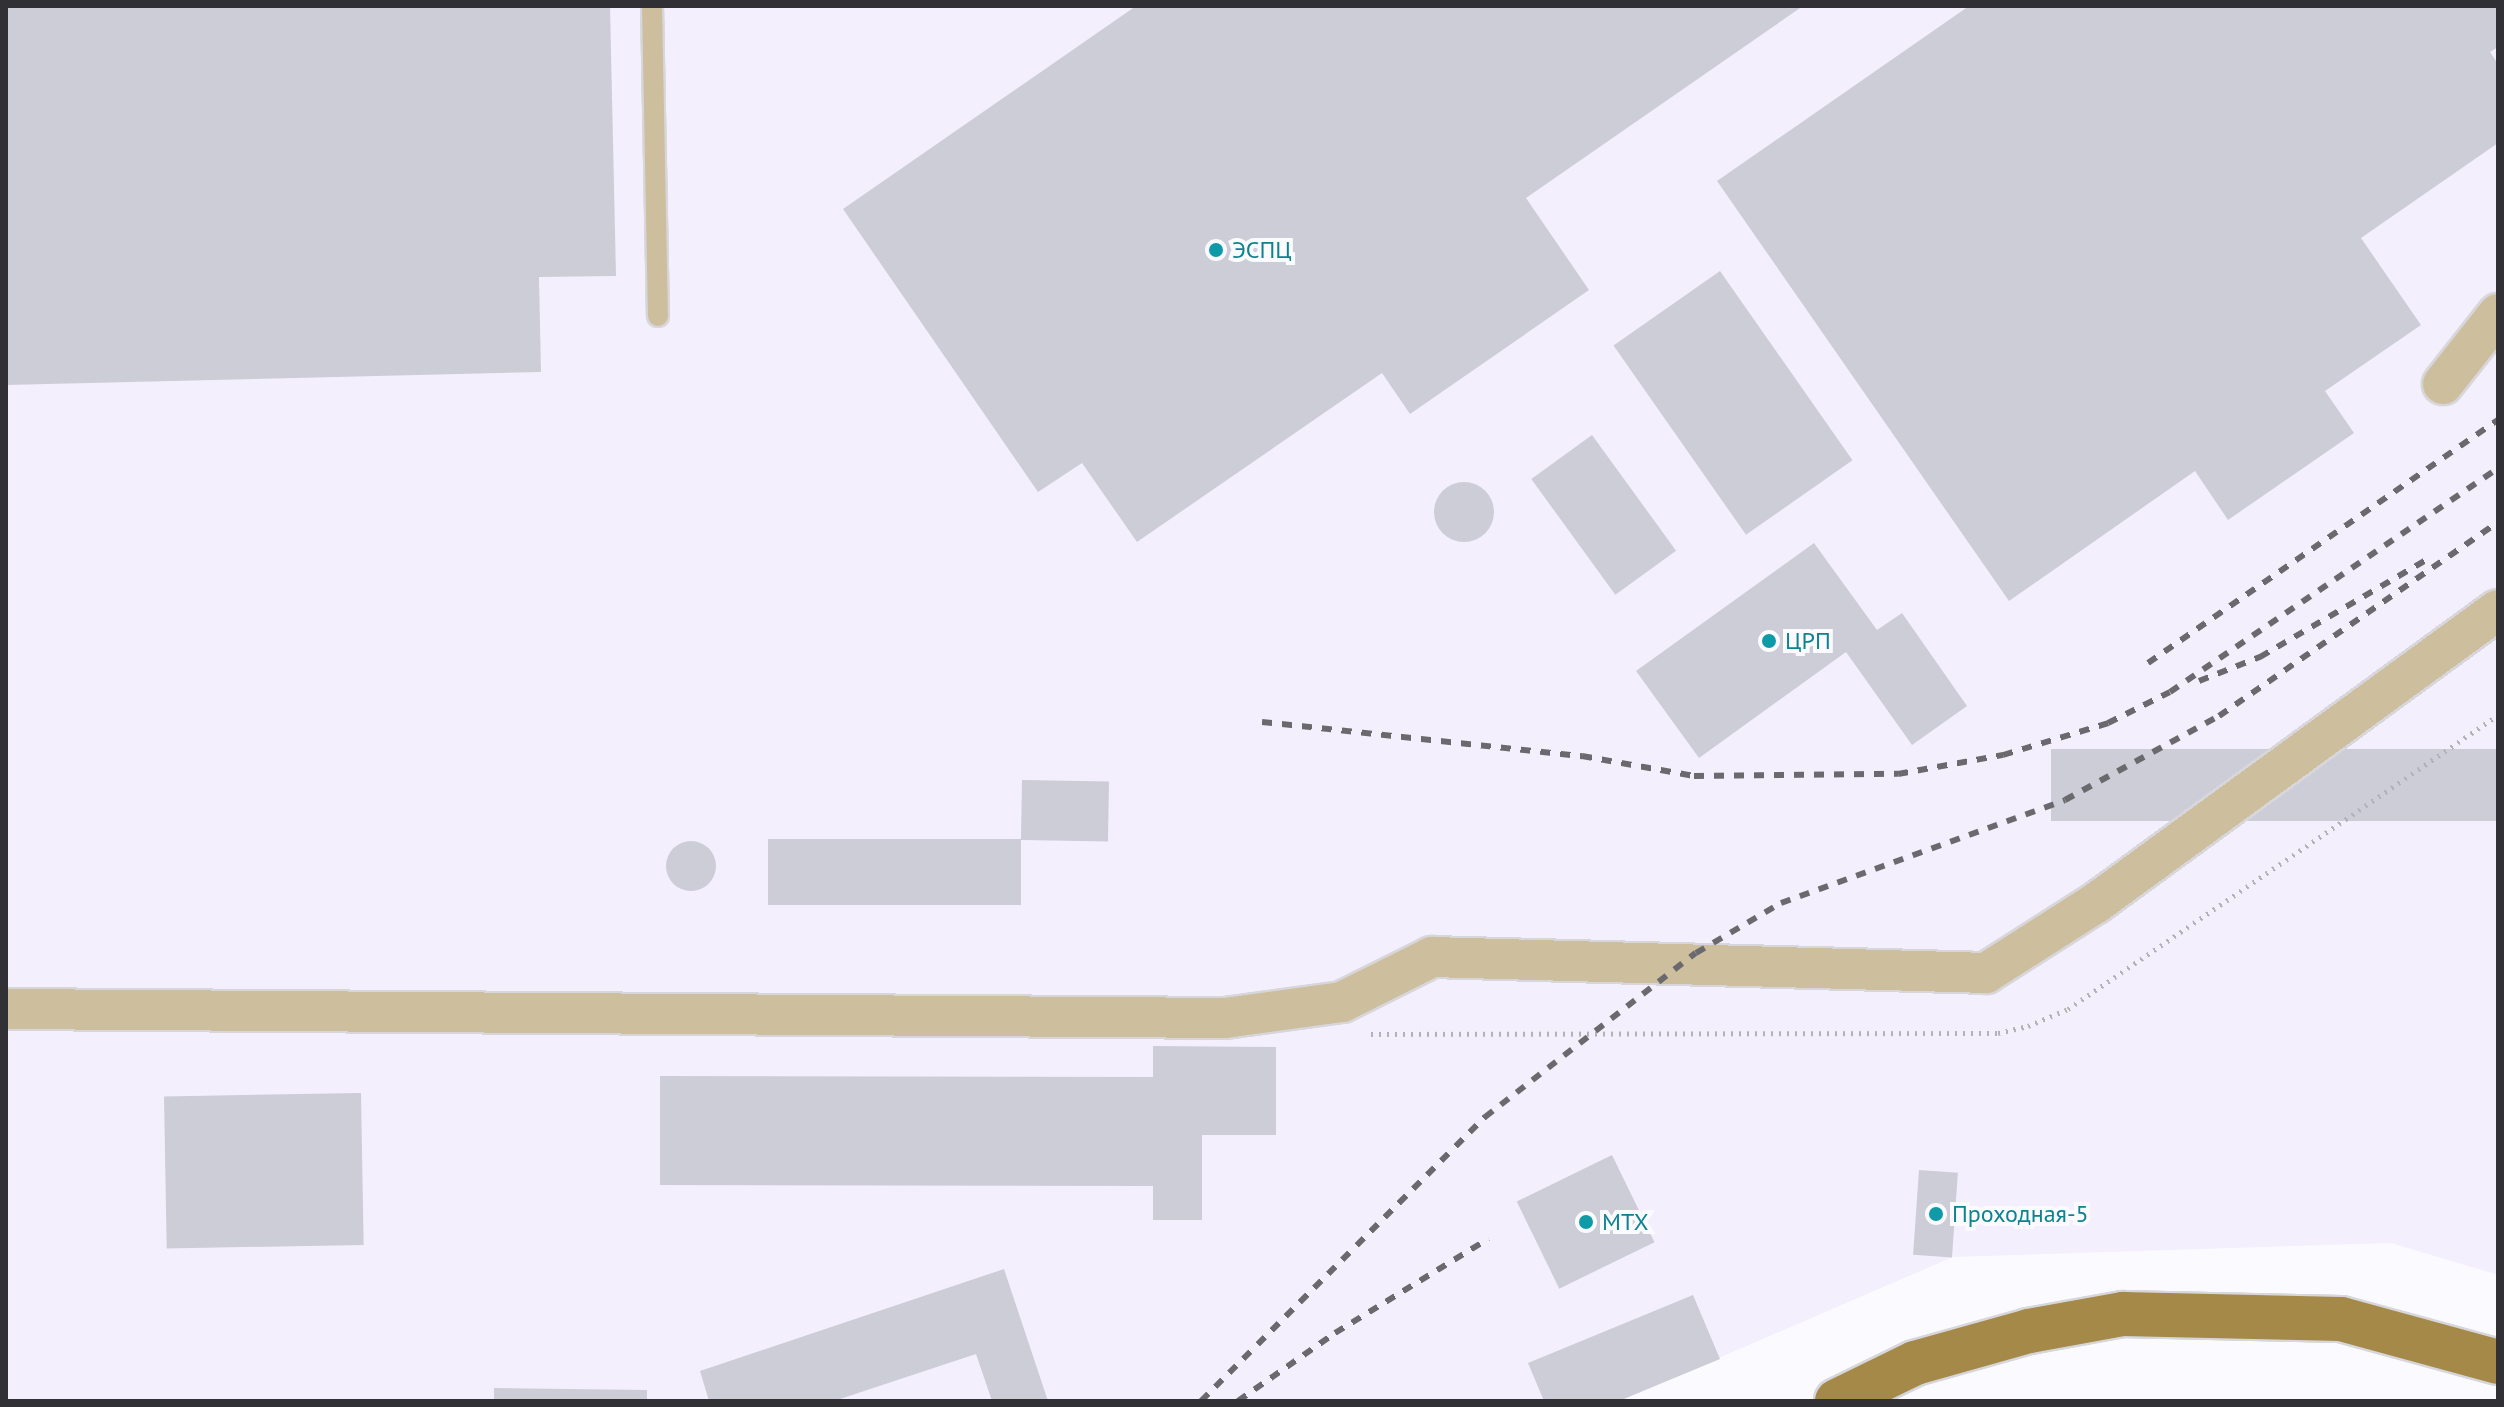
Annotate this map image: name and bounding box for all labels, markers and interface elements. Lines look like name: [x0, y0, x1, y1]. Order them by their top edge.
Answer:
place label: ЭСПЦ: [1232, 236, 1292, 264]
marker: ЭСПЦ: [1207, 241, 1225, 259]
place label: ЦРП: [1785, 627, 1831, 655]
marker: ЦРП: [1760, 632, 1778, 650]
place label: Проходная-5: [1952, 1200, 2089, 1228]
marker: Проходная-5: [1927, 1205, 1945, 1223]
place label: МТХ: [1602, 1208, 1648, 1236]
marker: МТХ: [1577, 1213, 1595, 1231]

